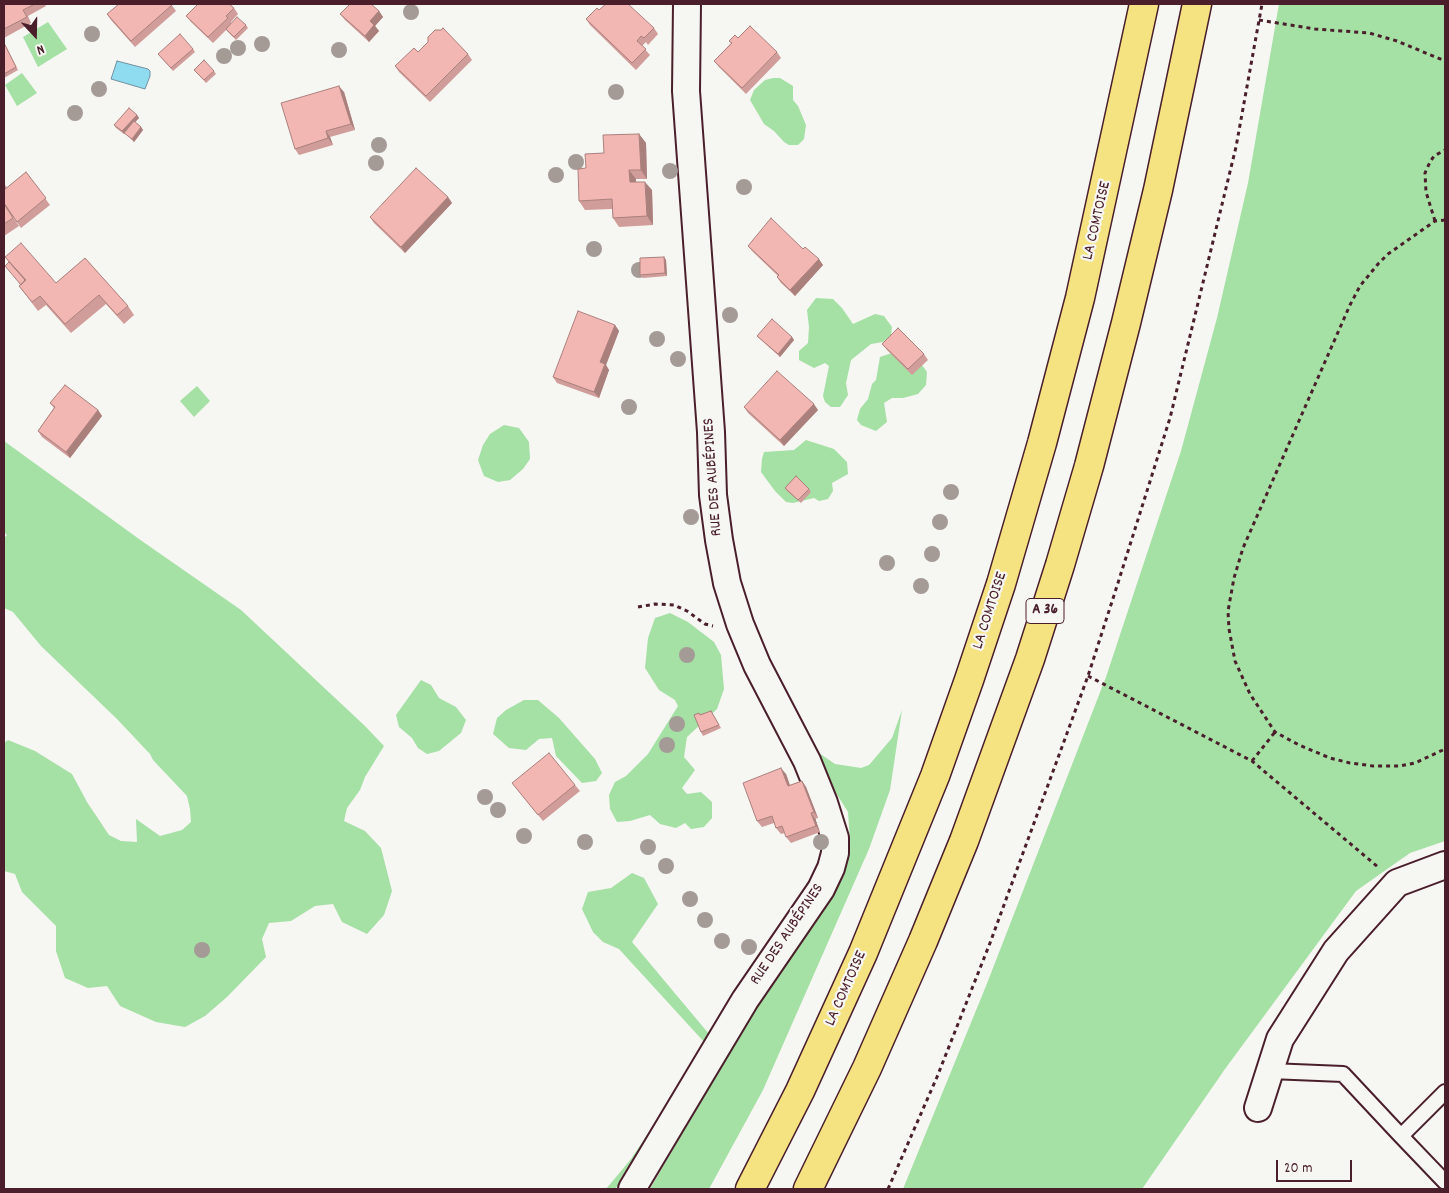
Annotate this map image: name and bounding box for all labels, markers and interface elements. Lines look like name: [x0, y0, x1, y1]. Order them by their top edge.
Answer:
north arrow: [10, 10, 60, 60]
text: N: [34, 38, 47, 60]
street label: LA COMTOISE: [1080, 180, 1116, 262]
street label: RUE DES AUBÉPINES: [700, 417, 728, 537]
street label: LA COMTOISE: [969, 570, 1013, 652]
road number: A 36: [1026, 598, 1064, 624]
street label: RUE DES AUBÉPINES: [747, 881, 829, 989]
street label: LA COMTOISE: [822, 948, 872, 1030]
scale bar: [1279, 1150, 1355, 1182]
text: 20 m: [1284, 1158, 1312, 1180]

